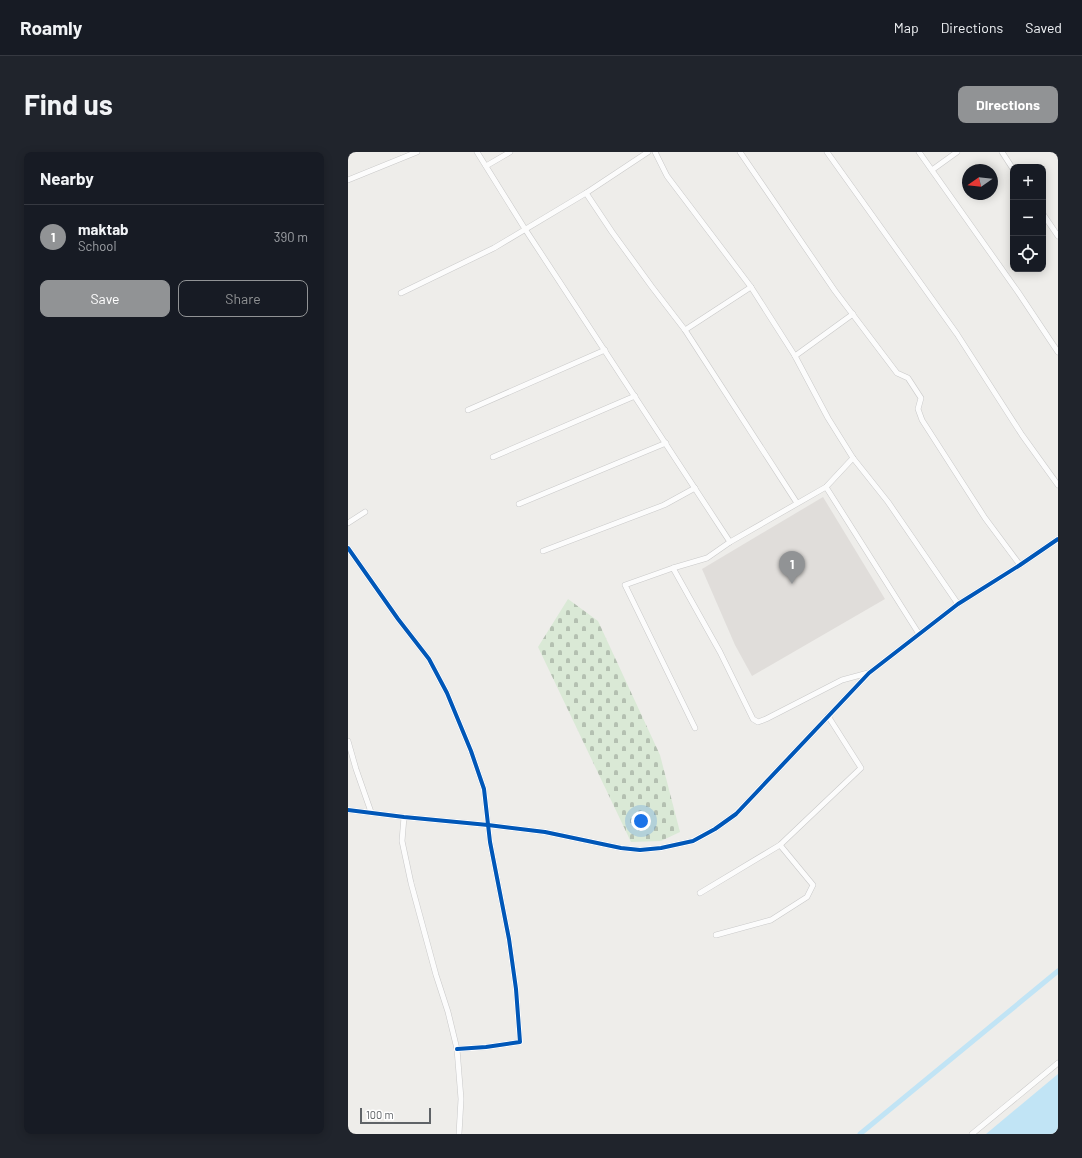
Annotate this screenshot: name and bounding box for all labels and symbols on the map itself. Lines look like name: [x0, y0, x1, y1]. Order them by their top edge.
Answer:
north arrow: [962, 164, 998, 200]
pin: 1: [779, 551, 805, 584]
your location: [631, 811, 651, 831]
scale bar: [360, 1106, 431, 1125]

